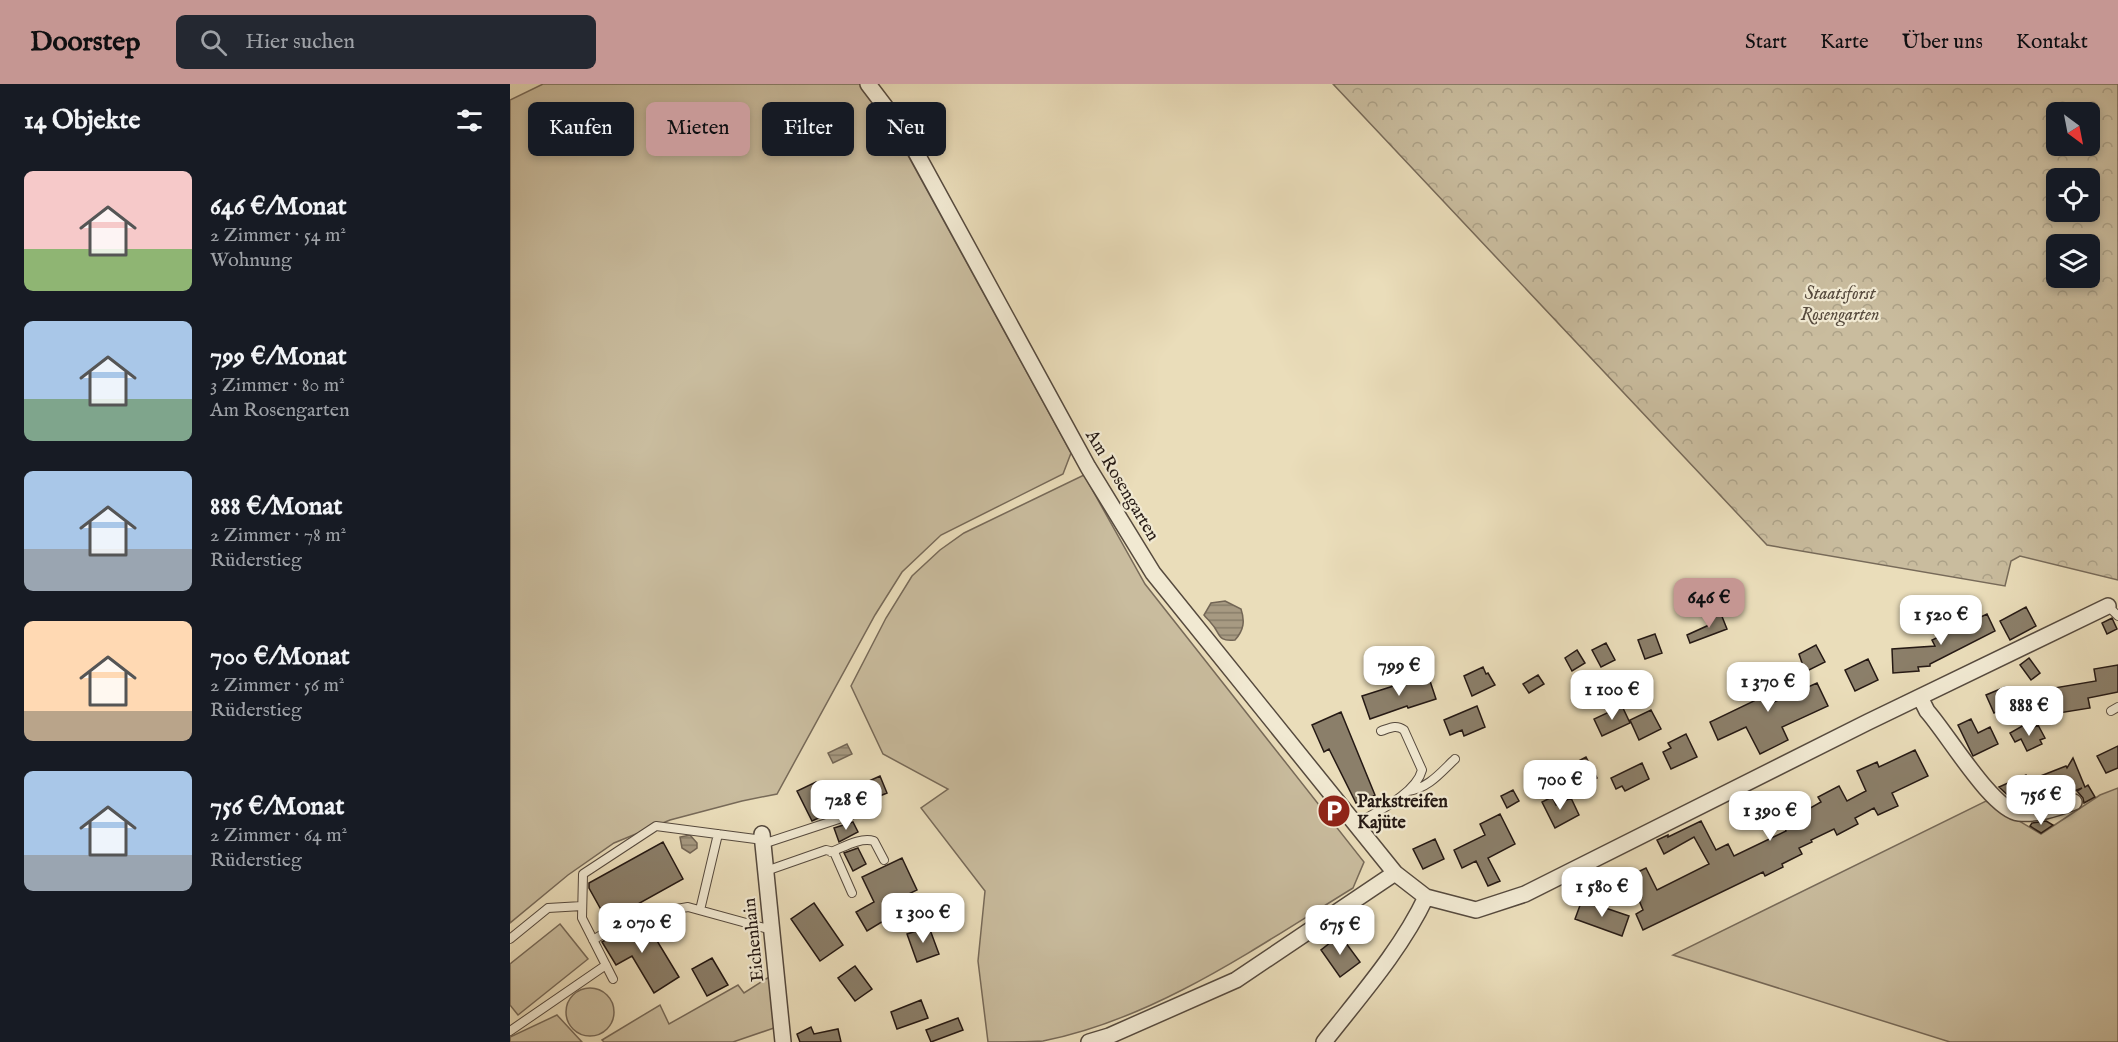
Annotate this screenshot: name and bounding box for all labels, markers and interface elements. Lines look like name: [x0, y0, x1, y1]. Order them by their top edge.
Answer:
search box: [176, 15, 596, 69]
text: Doorstep: [30, 25, 140, 60]
icon: search: [197, 26, 230, 59]
text: Hier suchen: [245, 28, 355, 56]
text: Start: [1745, 29, 1787, 56]
text: Karte: [1820, 29, 1869, 56]
text: Über uns: [1902, 29, 1983, 56]
text: Kontakt: [2016, 29, 2088, 56]
chip: Kaufen: [528, 102, 634, 156]
chip: Mieten: [646, 102, 750, 156]
chip: Filter: [762, 102, 854, 156]
chip: Neu: [866, 102, 946, 156]
north arrow: [2046, 102, 2100, 156]
map controls: [2046, 102, 2100, 288]
text: 14 Objekte: [24, 104, 140, 137]
icon: filters: [453, 104, 486, 137]
button: locate: [2046, 168, 2100, 222]
text: 646 €/Monat: [210, 190, 347, 223]
icon: home: [72, 195, 144, 267]
text: 2 Zimmer · 54 m²: [210, 223, 346, 248]
button: layers: [2046, 234, 2100, 288]
text: Wohnung: [210, 248, 292, 273]
park label: Staatsforst Rosengarten: [1801, 283, 1879, 327]
text: 799 €/Monat: [210, 340, 347, 373]
icon: home: [72, 345, 144, 417]
text: 3 Zimmer · 80 m²: [210, 373, 345, 398]
text: Am Rosengarten: [210, 398, 350, 423]
street label: Am Rosengarten: [1079, 425, 1164, 546]
text: 888 €/Monat: [210, 490, 342, 523]
icon: home: [72, 495, 144, 567]
text: 2 Zimmer · 78 m²: [210, 523, 346, 548]
text: Rüderstieg: [210, 548, 302, 573]
pin: 646 €: [1667, 578, 1751, 629]
text: 646 €: [1688, 585, 1730, 610]
pin: 1 520 €: [1886, 595, 1996, 646]
text: 1 520 €: [1914, 602, 1968, 627]
text: 700 €/Monat: [210, 640, 350, 673]
icon: home: [72, 645, 144, 717]
pin: 799 €: [1357, 646, 1441, 697]
text: 799 €: [1378, 653, 1420, 678]
pin: 1 370 €: [1713, 662, 1823, 713]
text: 1 370 €: [1741, 669, 1795, 694]
pin: 1 100 €: [1557, 670, 1667, 721]
text: 2 Zimmer · 56 m²: [210, 673, 345, 698]
text: 1 100 €: [1585, 677, 1639, 702]
pin: 888 €: [1987, 686, 2071, 737]
text: 888 €: [2009, 693, 2049, 718]
text: Rüderstieg: [210, 698, 302, 723]
pin: 700 €: [1518, 760, 1602, 811]
text: 700 €: [1537, 767, 1583, 792]
pin: 756 €: [1999, 775, 2083, 826]
pin: 728 €: [804, 780, 888, 831]
text: 756 €: [2020, 782, 2062, 807]
text: 728 €: [825, 787, 867, 812]
text: 756 €/Monat: [210, 790, 344, 823]
place label: Parkstreifen Kajüte: [1357, 791, 1448, 835]
pin: 1 390 €: [1715, 791, 1825, 842]
parking icon: Parkstreifen Kajüte: [1316, 793, 1352, 829]
icon: home: [72, 795, 144, 867]
text: 1 390 €: [1743, 798, 1797, 823]
text: 2 Zimmer · 64 m²: [210, 823, 347, 848]
text: Rüderstieg: [210, 848, 302, 873]
pin: 1 580 €: [1547, 867, 1657, 918]
text: 1 580 €: [1576, 874, 1628, 899]
pin: 1 300 €: [868, 893, 978, 944]
street label: Eichenhain: [739, 896, 770, 983]
text: 1 300 €: [895, 900, 951, 925]
pin: 2 070 €: [587, 903, 697, 954]
pin: 675 €: [1298, 905, 1382, 956]
text: 2 070 €: [613, 910, 671, 935]
text: 675 €: [1319, 912, 1361, 937]

